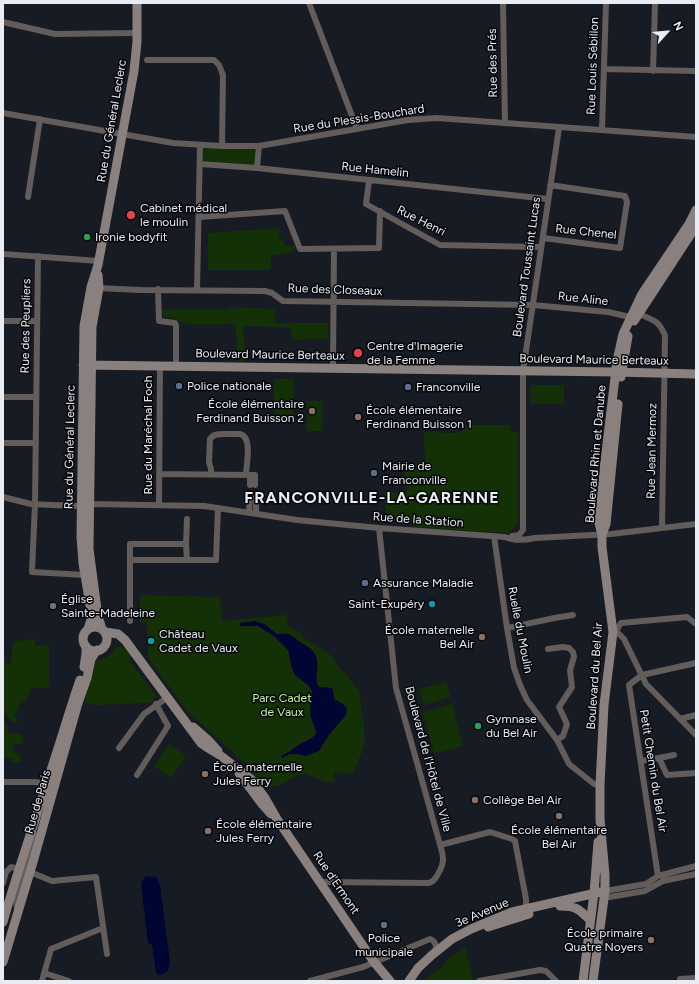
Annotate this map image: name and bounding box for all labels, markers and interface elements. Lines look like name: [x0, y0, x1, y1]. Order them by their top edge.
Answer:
north arrow: [647, 12, 687, 52]
street label: Rue Louis Sébillon: [584, 17, 602, 115]
text: N: [670, 20, 686, 33]
street label: Rue des Prés: [485, 28, 501, 98]
street label: Rue du Général Leclerc: [94, 59, 130, 183]
street label: Rue du Plessis-Bouchard: [292, 102, 426, 136]
street label: Rue Hamelin: [341, 159, 409, 181]
street label: Boulevard Toussaint Lucas: [510, 196, 544, 338]
place label: Cabinet médical le moulin: [140, 201, 227, 229]
street label: Rue Henri: [394, 203, 448, 239]
marker: Cabinet médical le moulin: [125, 209, 137, 221]
street label: Rue Chenel: [555, 222, 617, 242]
place label: Ironie bodyfit: [95, 230, 167, 244]
marker: Ironie bodyfit: [82, 232, 92, 242]
street label: Rue des Peupliers: [18, 279, 34, 373]
street label: Rue des Closeaux: [287, 281, 383, 299]
street label: Rue Aline: [557, 289, 609, 309]
place label: Centre d'Imagerie de la Femme: [367, 339, 463, 367]
street label: Boulevard Maurice Berteaux: [195, 346, 345, 364]
marker: Centre d'Imagerie de la Femme: [352, 347, 364, 359]
street label: Boulevard Maurice Berteaux: [519, 351, 669, 369]
street label: Rue du Maréchal Foch: [141, 376, 155, 494]
place label: Police nationale: [187, 379, 271, 393]
place label: Franconville: [416, 380, 480, 394]
marker: Police nationale: [174, 381, 184, 391]
marker: Franconville: [403, 382, 413, 392]
street label: Boulevard Rhin et Danube: [583, 384, 609, 524]
street label: Rue du Général Leclerc: [62, 385, 78, 509]
place label: École élémentaire Ferdinand Buisson 2: [196, 397, 304, 425]
place label: École élémentaire Ferdinand Buisson 1: [366, 403, 472, 431]
street label: Rue Jean Mermoz: [644, 403, 660, 499]
marker: École élémentaire Ferdinand Buisson 2: [307, 406, 317, 416]
marker: École élémentaire Ferdinand Buisson 1: [353, 412, 363, 422]
place label: Mairie de Franconville: [382, 459, 446, 487]
marker: Mairie de Franconville: [369, 468, 379, 478]
district label: FRANCONVILLE-LA-GARENNE: [244, 488, 500, 508]
street label: Rue de la Station: [372, 510, 464, 530]
place label: Assurance Maladie: [373, 576, 473, 590]
marker: Assurance Maladie: [360, 578, 370, 588]
street label: Ruelle du Moulin: [505, 585, 535, 675]
place label: Église Sainte-Madeleine: [61, 592, 155, 620]
place label: Saint-Exupéry: [348, 597, 424, 611]
marker: Saint-Exupéry: [427, 599, 437, 609]
marker: Église Sainte-Madeleine: [48, 601, 58, 611]
street label: Boulevard du Bel Air: [584, 622, 606, 730]
place label: École maternelle Bel Air: [385, 623, 474, 651]
place label: Château Cadet de Vaux: [159, 627, 238, 655]
marker: École maternelle Bel Air: [477, 632, 487, 642]
marker: Château Cadet de Vaux: [146, 636, 156, 646]
street label: Boulevard de l'Hôtel de Ville: [402, 685, 454, 833]
park label: Parc Cadet de Vaux: [252, 691, 312, 719]
street label: Petit Chemin du Bel Air: [636, 709, 670, 833]
place label: Gymnase du Bel Air: [486, 712, 537, 740]
marker: Gymnase du Bel Air: [473, 721, 483, 731]
place label: École maternelle Jules Ferry: [213, 760, 302, 788]
street label: Rue de Paris: [22, 768, 54, 836]
marker: École maternelle Jules Ferry: [200, 769, 210, 779]
place label: Collège Bel Air: [483, 793, 561, 807]
marker: Collège Bel Air: [470, 795, 480, 805]
marker: École élémentaire Bel Air: [554, 811, 564, 821]
place label: École élémentaire Jules Ferry: [216, 817, 312, 845]
place label: École élémentaire Bel Air: [511, 823, 607, 851]
marker: École élémentaire Jules Ferry: [203, 826, 213, 836]
street label: Rue d'Ermont: [310, 849, 362, 917]
street label: 3e Avenue: [453, 895, 511, 931]
marker: Police municipale: [379, 920, 389, 930]
place label: École primaire Quatre Noyers: [564, 926, 643, 954]
place label: Police municipale: [355, 931, 413, 959]
marker: École primaire Quatre Noyers: [646, 935, 656, 945]

